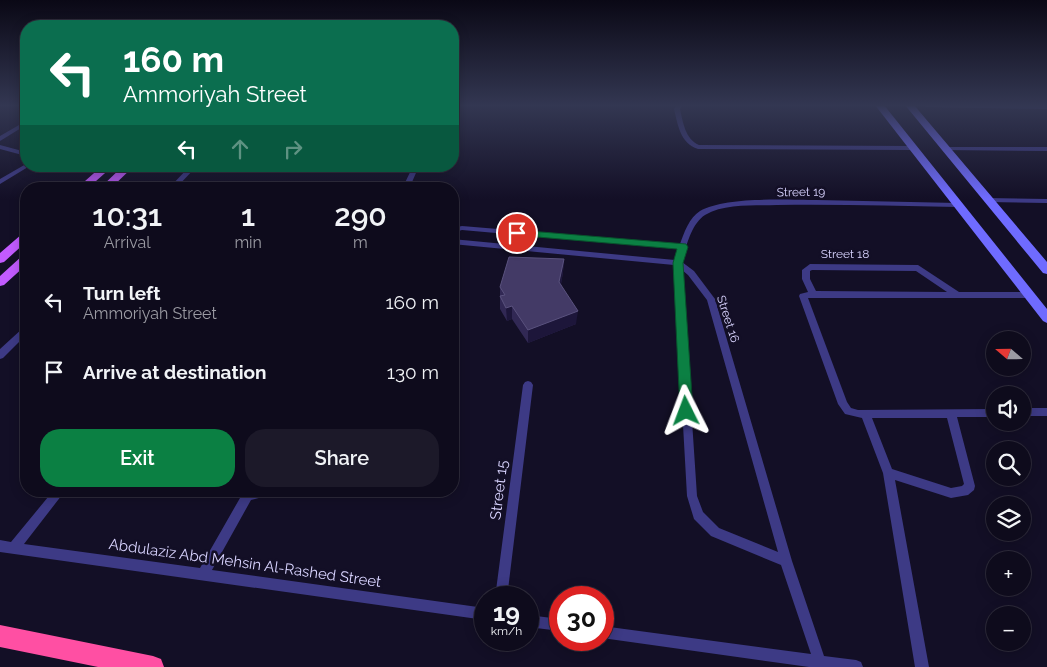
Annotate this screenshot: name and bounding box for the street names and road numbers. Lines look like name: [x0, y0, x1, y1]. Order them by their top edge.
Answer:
street label: Street 19: [777, 185, 825, 199]
street label: Street 18: [821, 247, 869, 261]
street label: Street 16: [714, 294, 742, 344]
street label: Street 15: [486, 459, 512, 521]
street label: Abdulaziz Abd Mehsin Al-Rashed Street: [108, 535, 382, 591]

